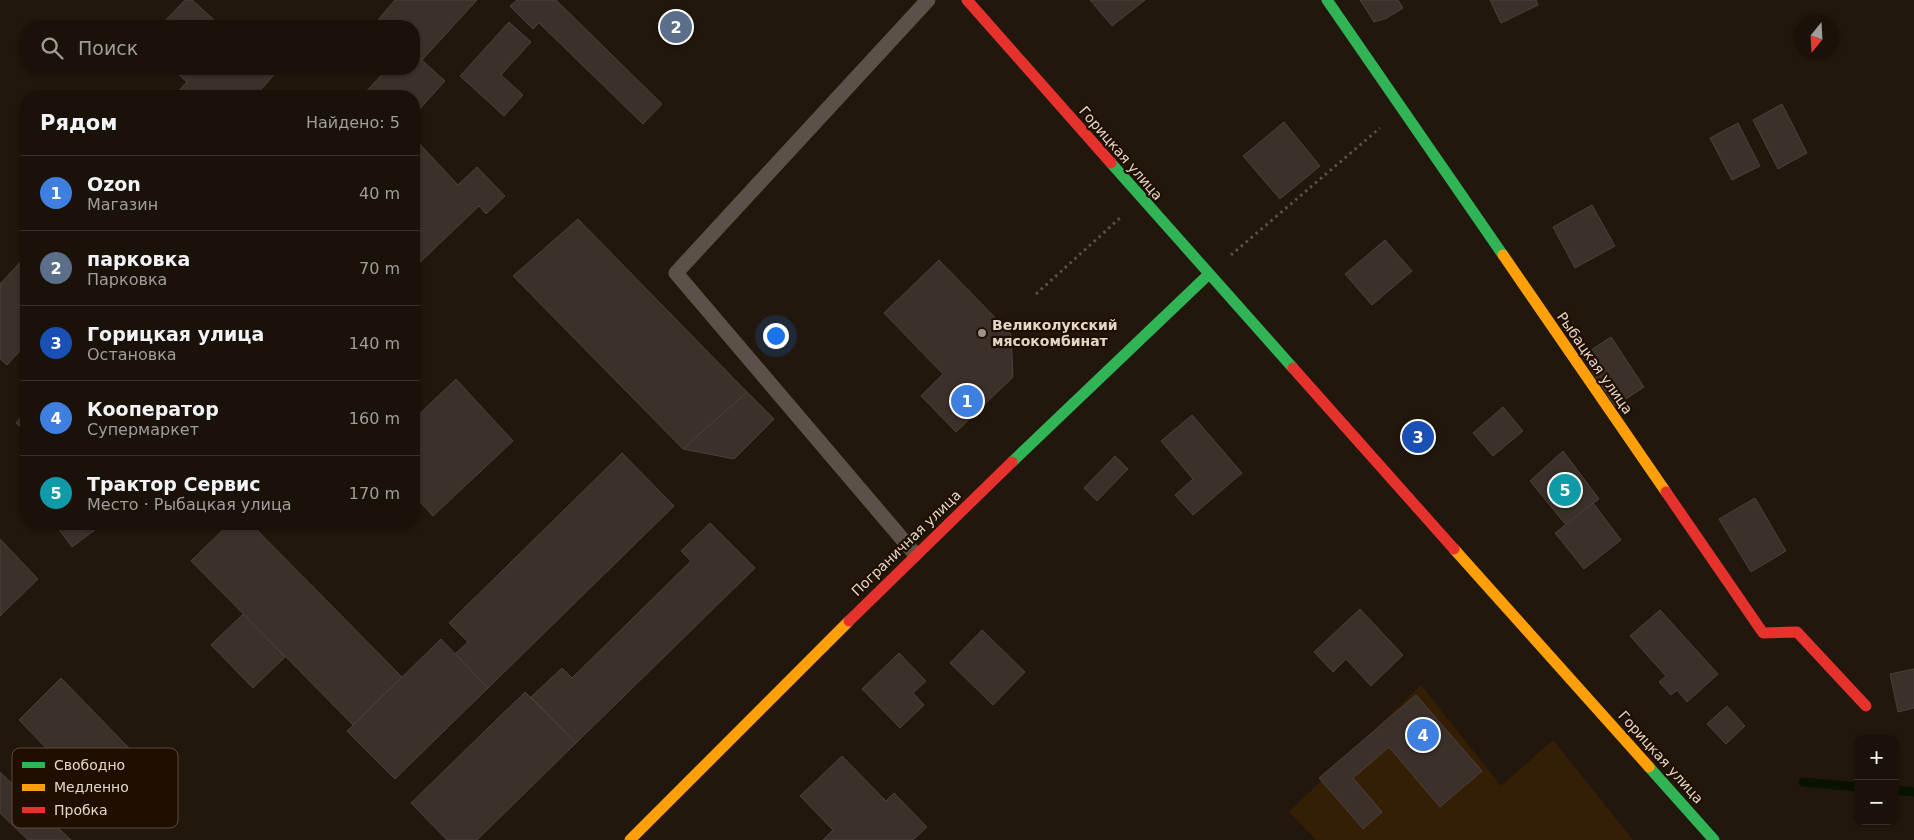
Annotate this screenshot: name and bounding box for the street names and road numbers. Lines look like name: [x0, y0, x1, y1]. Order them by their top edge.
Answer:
street label: Горицкая улица: [1076, 103, 1166, 203]
street label: Рыбацкая улица: [1554, 309, 1636, 417]
street label: Пограничная улица: [848, 487, 964, 599]
street label: Горицкая улица: [1615, 707, 1707, 807]

